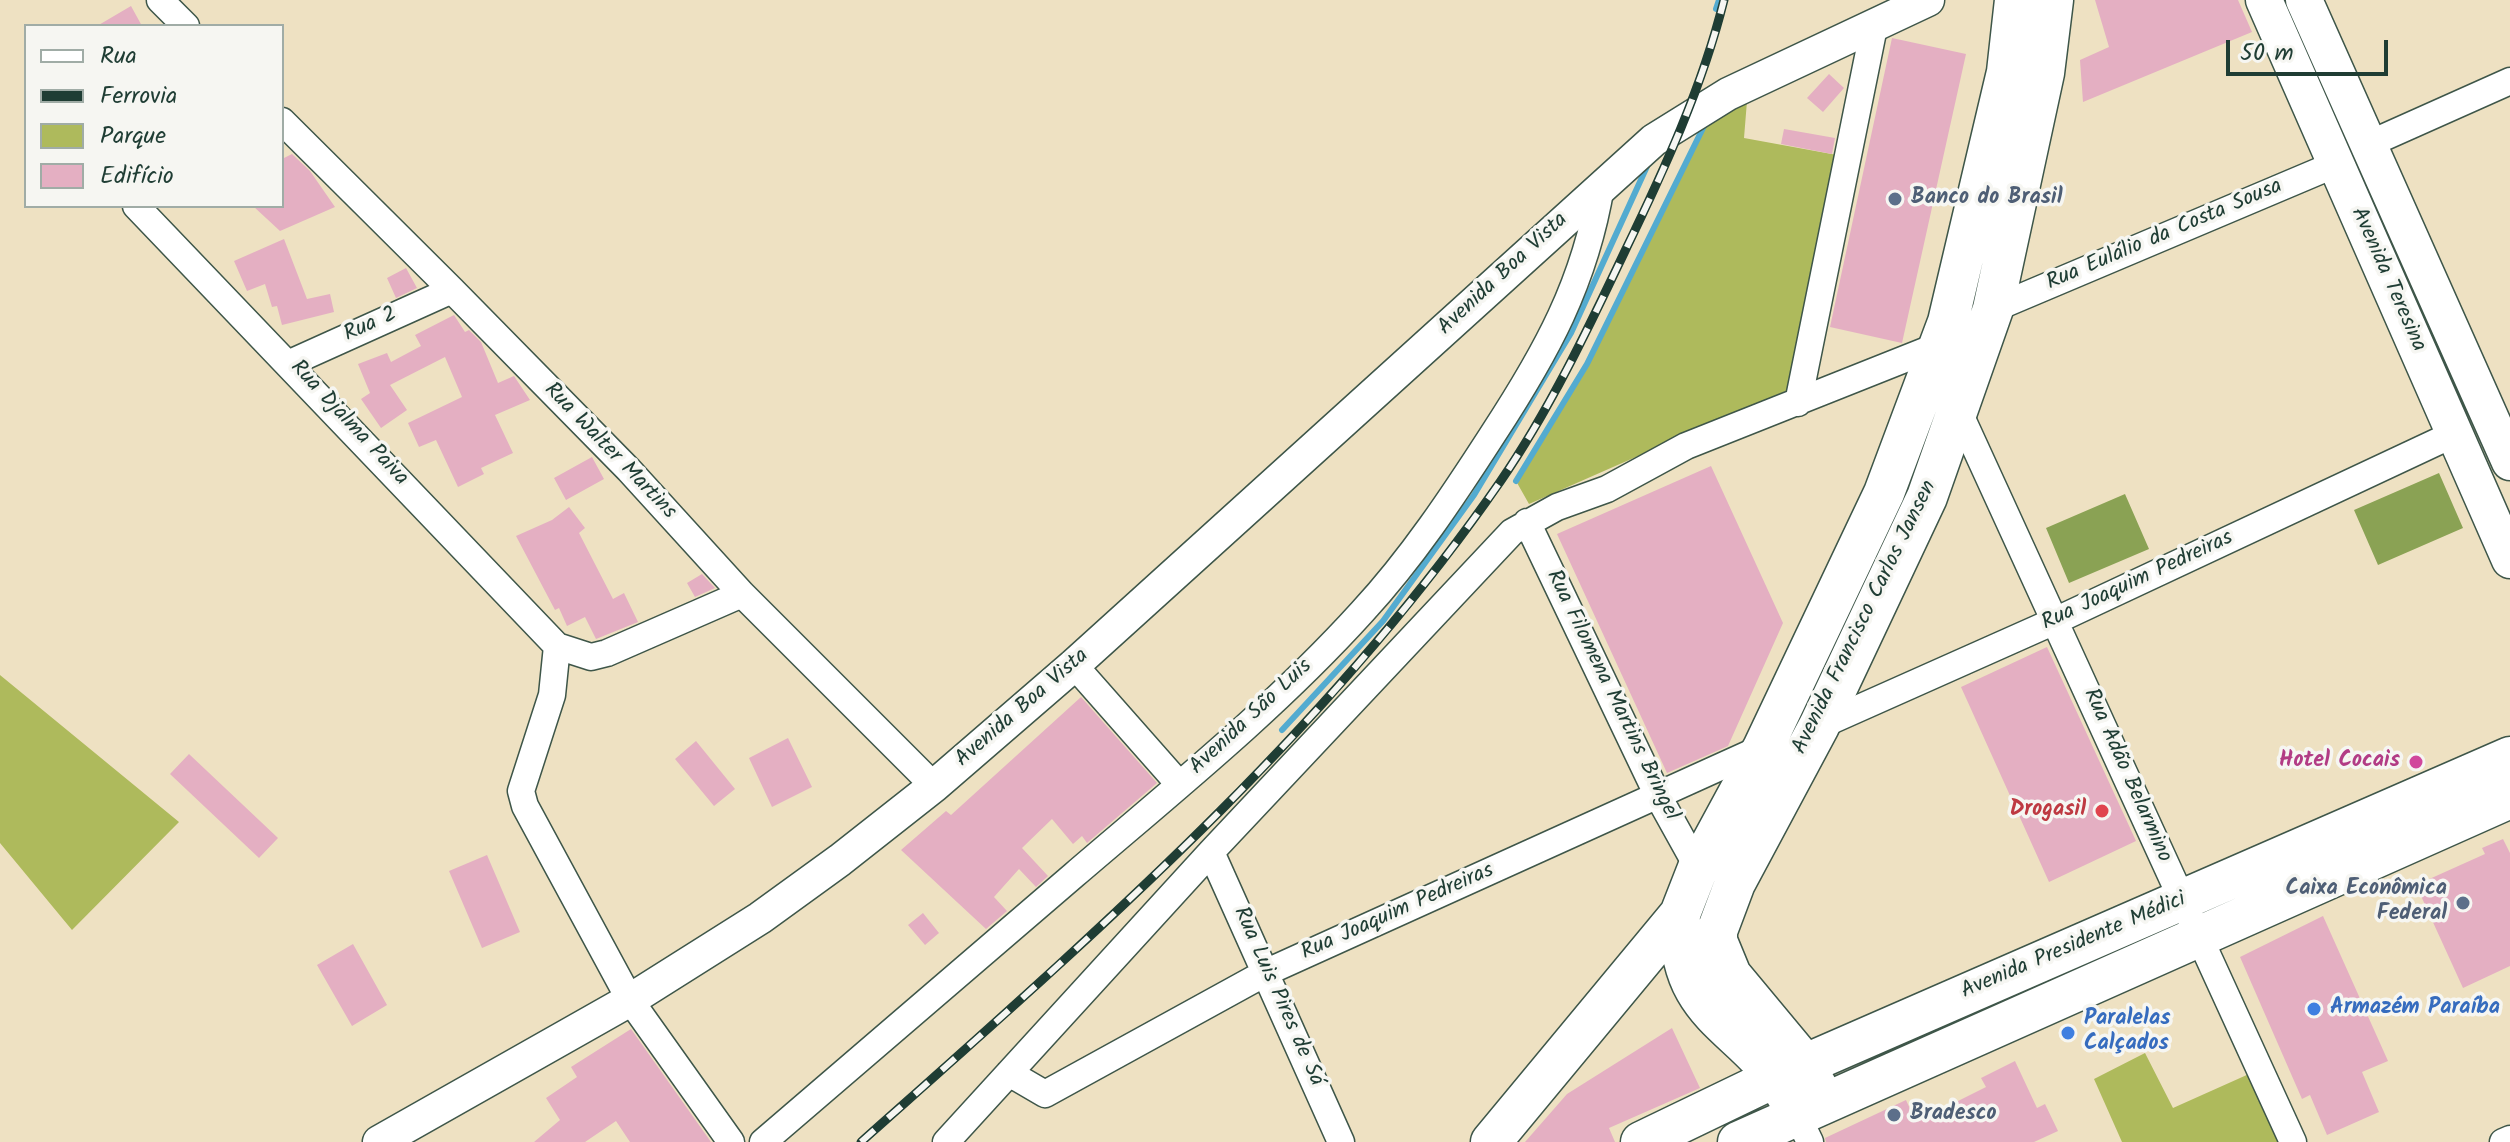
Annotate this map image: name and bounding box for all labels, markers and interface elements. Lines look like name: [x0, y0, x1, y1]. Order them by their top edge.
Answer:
legend: [24, 24, 284, 208]
scale bar: [2230, 24, 2392, 74]
text: 50 m: [2240, 34, 2294, 73]
text: Rua: [100, 37, 137, 76]
text: Ferrovia: [100, 77, 177, 116]
text: Parque: [100, 117, 166, 156]
text: Edifício: [100, 157, 174, 196]
street label: Rua Eulálio da Costa Sousa: [2043, 174, 2287, 298]
place label: Banco do Brasil: [1911, 186, 2063, 212]
marker: Banco do Brasil: [1886, 190, 1904, 208]
street label: Avenida Teresina: [2343, 204, 2431, 356]
street label: Avenida Boa Vista: [1434, 208, 1574, 342]
street label: Rua 2: [340, 303, 402, 349]
street label: Rua Djalma Paiva: [283, 356, 413, 492]
street label: Rua Walter Martins: [537, 378, 681, 526]
street label: Avenida Francisco Carlos Jansen: [1788, 477, 1944, 759]
street label: Rua Joaquim Pedreiras: [2038, 526, 2238, 638]
street label: Rua Filomena Martins Bringel: [1539, 566, 1683, 826]
street label: Avenida Boa Vista: [951, 644, 1095, 774]
street label: Avenida São Luis: [1185, 655, 1319, 781]
street label: Rua Adão Belarmino: [2076, 685, 2176, 867]
place label: Hotel Cocais: [2279, 749, 2400, 775]
marker: Hotel Cocais: [2407, 753, 2425, 771]
place label: Drogasil: [2010, 798, 2086, 824]
marker: Drogasil: [2093, 802, 2111, 820]
street label: Rua Joaquim Pedreiras: [1298, 859, 1498, 967]
place label: Caixa Econômica Federal: [2286, 877, 2447, 928]
street label: Avenida Presidente Médici: [1958, 888, 2190, 1006]
marker: Caixa Econômica Federal: [2454, 894, 2472, 912]
street label: Rua Luis Pires de Sá: [1226, 904, 1328, 1090]
place label: Armazém Paraíba: [2330, 996, 2500, 1022]
marker: Armazém Paraíba: [2305, 1000, 2323, 1018]
place label: Paralelas Calçados: [2084, 1007, 2170, 1058]
marker: Paralelas Calçados: [2059, 1024, 2077, 1042]
place label: Bradesco: [1910, 1102, 1997, 1128]
marker: Bradesco: [1885, 1106, 1903, 1124]

